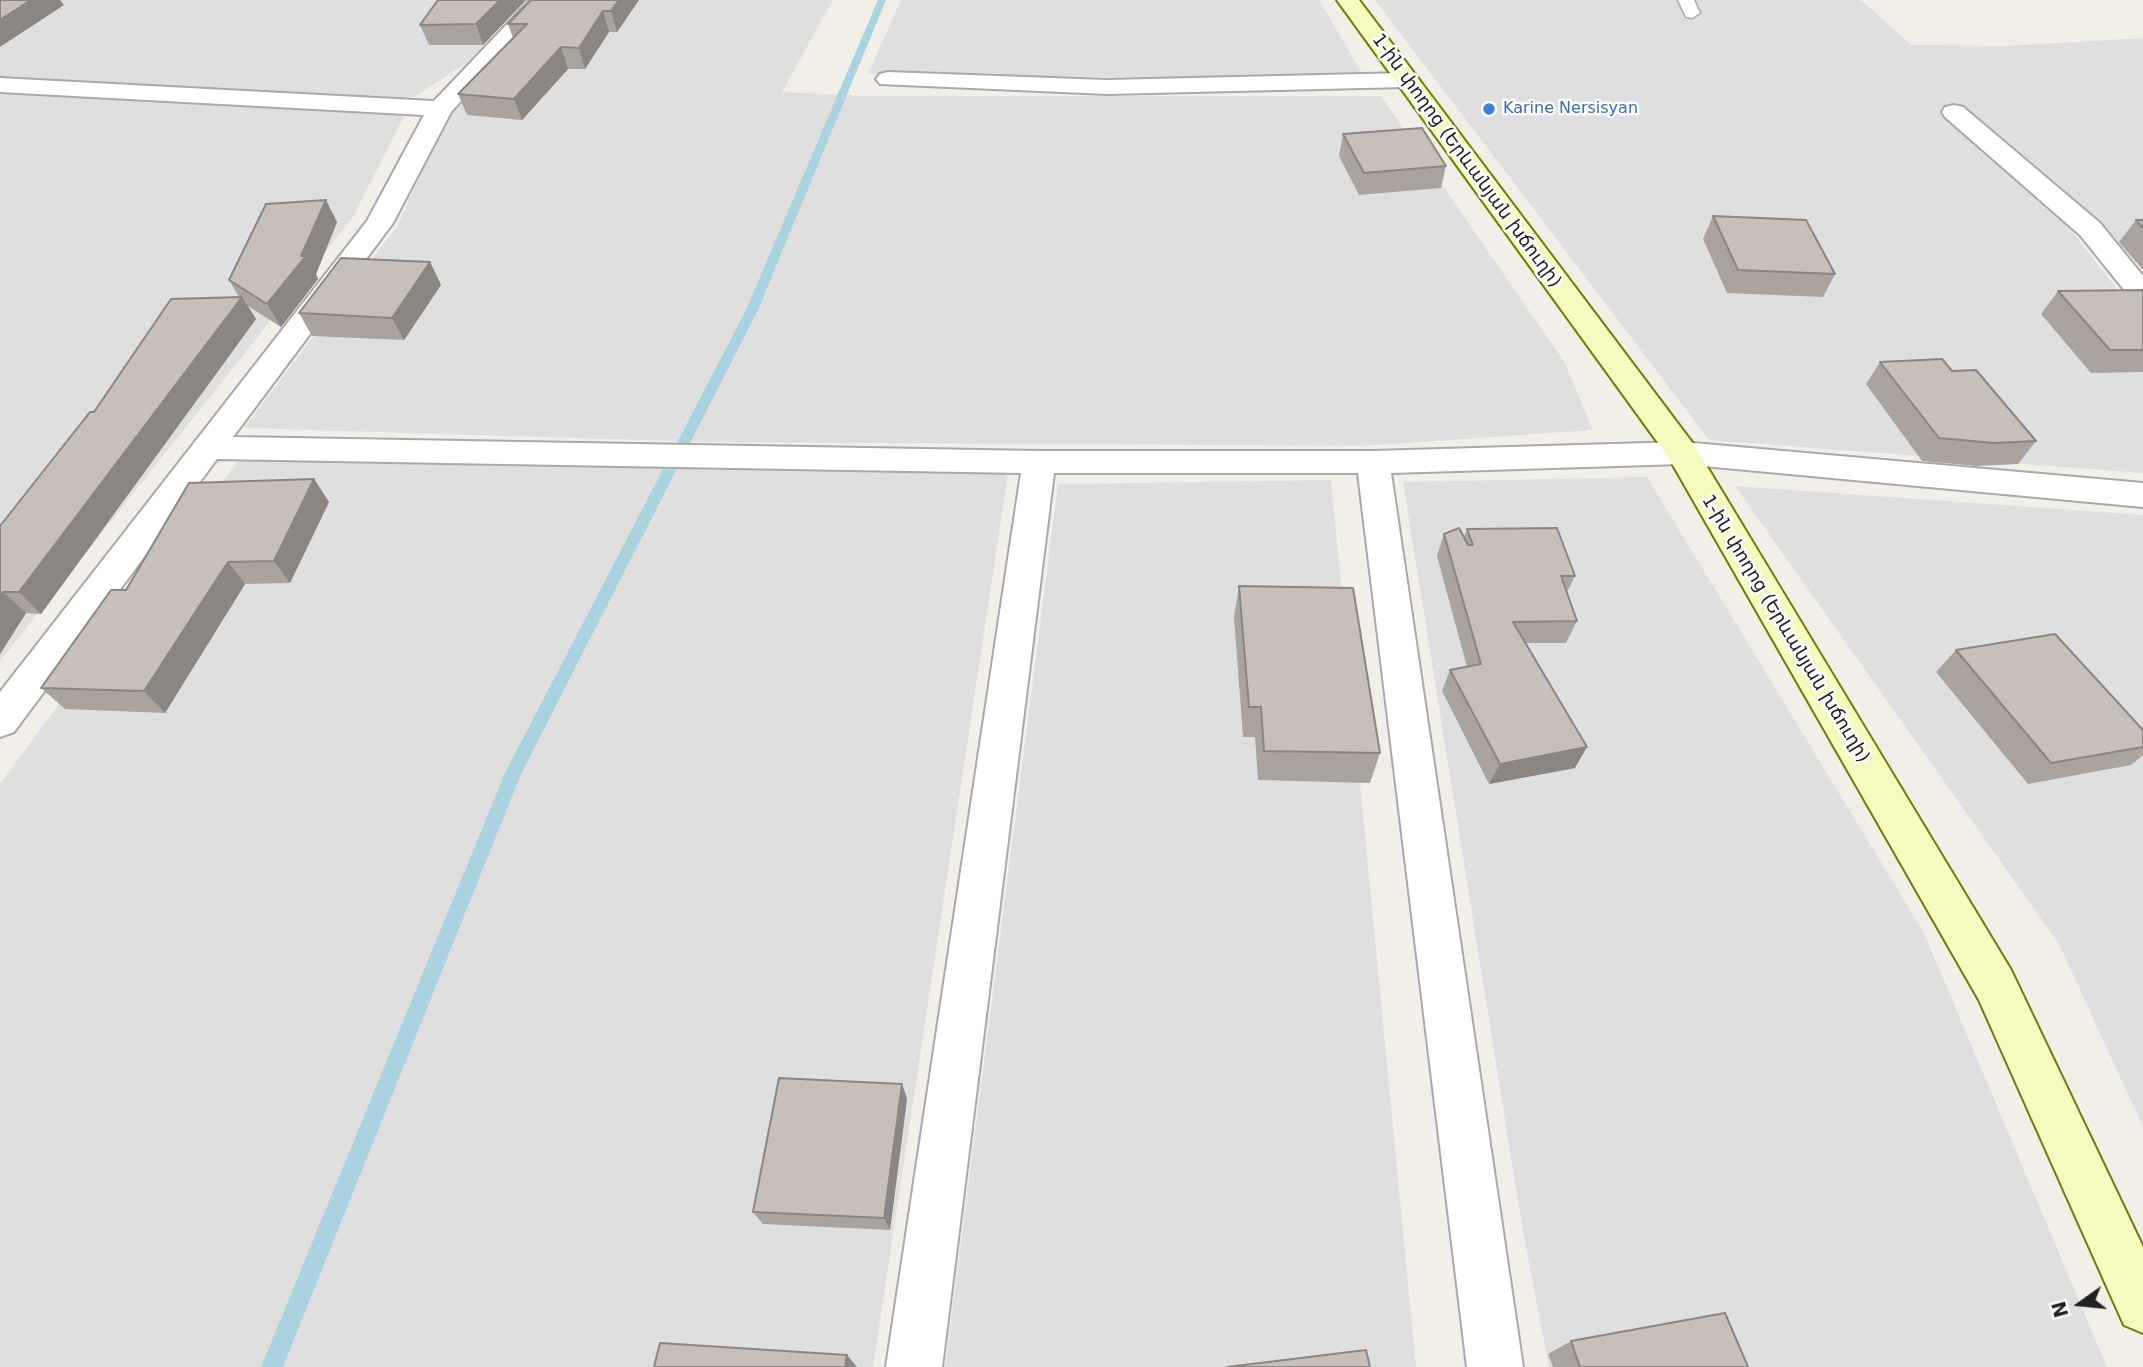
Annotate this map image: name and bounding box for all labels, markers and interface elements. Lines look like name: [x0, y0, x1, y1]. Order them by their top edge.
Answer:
street label: 1-ին փողոց (Երևանյան խճուղի): [1367, 30, 1565, 292]
place label: Karine Nersisyan: [1503, 99, 1638, 119]
marker: Karine Nersisyan: [1481, 101, 1497, 117]
street label: 1-ին փողոց (Երևանյան խճուղի): [1696, 491, 1874, 767]
north arrow: [2045, 1269, 2115, 1339]
text: N: [2047, 1299, 2072, 1320]

